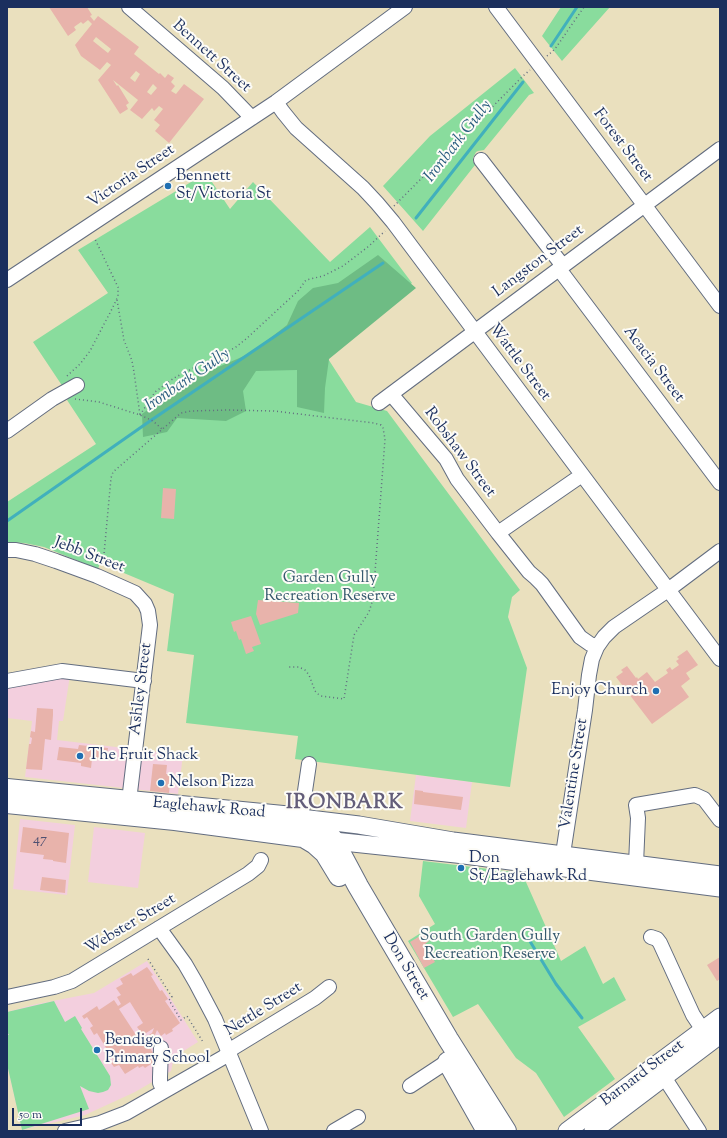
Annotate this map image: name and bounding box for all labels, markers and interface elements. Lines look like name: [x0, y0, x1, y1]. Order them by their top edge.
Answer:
street label: Bennett Street: [168, 17, 254, 97]
water label: Ironbark Gully: [421, 97, 497, 187]
street label: Forest Street: [588, 105, 656, 187]
street label: Victoria Street: [85, 141, 179, 213]
place label: Bennett St/Victoria St: [176, 167, 271, 205]
marker: Bennett St/Victoria St: [163, 181, 173, 191]
street label: Langston Street: [490, 222, 588, 302]
street label: Wattle Street: [484, 321, 554, 405]
street label: Acacia Street: [618, 323, 688, 407]
water label: Ironbark Gully: [142, 345, 234, 417]
street label: Robshaw Street: [419, 404, 499, 502]
street label: Jebb Street: [51, 534, 127, 578]
park label: Garden Gully Recreation Reserve: [264, 569, 396, 607]
street label: Ashley Street: [127, 642, 157, 736]
place label: Enjoy Church: [551, 681, 648, 701]
marker: Enjoy Church: [651, 686, 661, 696]
street label: Valentine Street: [557, 717, 593, 831]
place label: The Fruit Shack: [88, 746, 198, 766]
marker: The Fruit Shack: [75, 751, 85, 761]
place label: Nelson Pizza: [169, 773, 254, 793]
marker: Nelson Pizza: [156, 778, 166, 788]
district label: IRONBARK: [286, 793, 404, 817]
street label: Eaglehawk Road: [152, 795, 266, 823]
house number: 47: [33, 833, 47, 849]
place label: Don St/Eaglehawk Rd: [469, 849, 587, 887]
marker: Don St/Eaglehawk Rd: [456, 863, 466, 873]
street label: Webster Street: [82, 890, 180, 960]
park label: South Garden Gully Recreation Reserve: [420, 927, 560, 965]
street label: Don Street: [377, 930, 433, 1004]
street label: Nettle Street: [222, 979, 306, 1041]
place label: Bendigo Primary School: [105, 1031, 210, 1069]
street label: Barnard Street: [597, 1036, 689, 1112]
marker: Bendigo Primary School: [92, 1045, 102, 1055]
scale bar: [14, 1100, 84, 1126]
text: 50 m: [19, 1106, 42, 1124]

